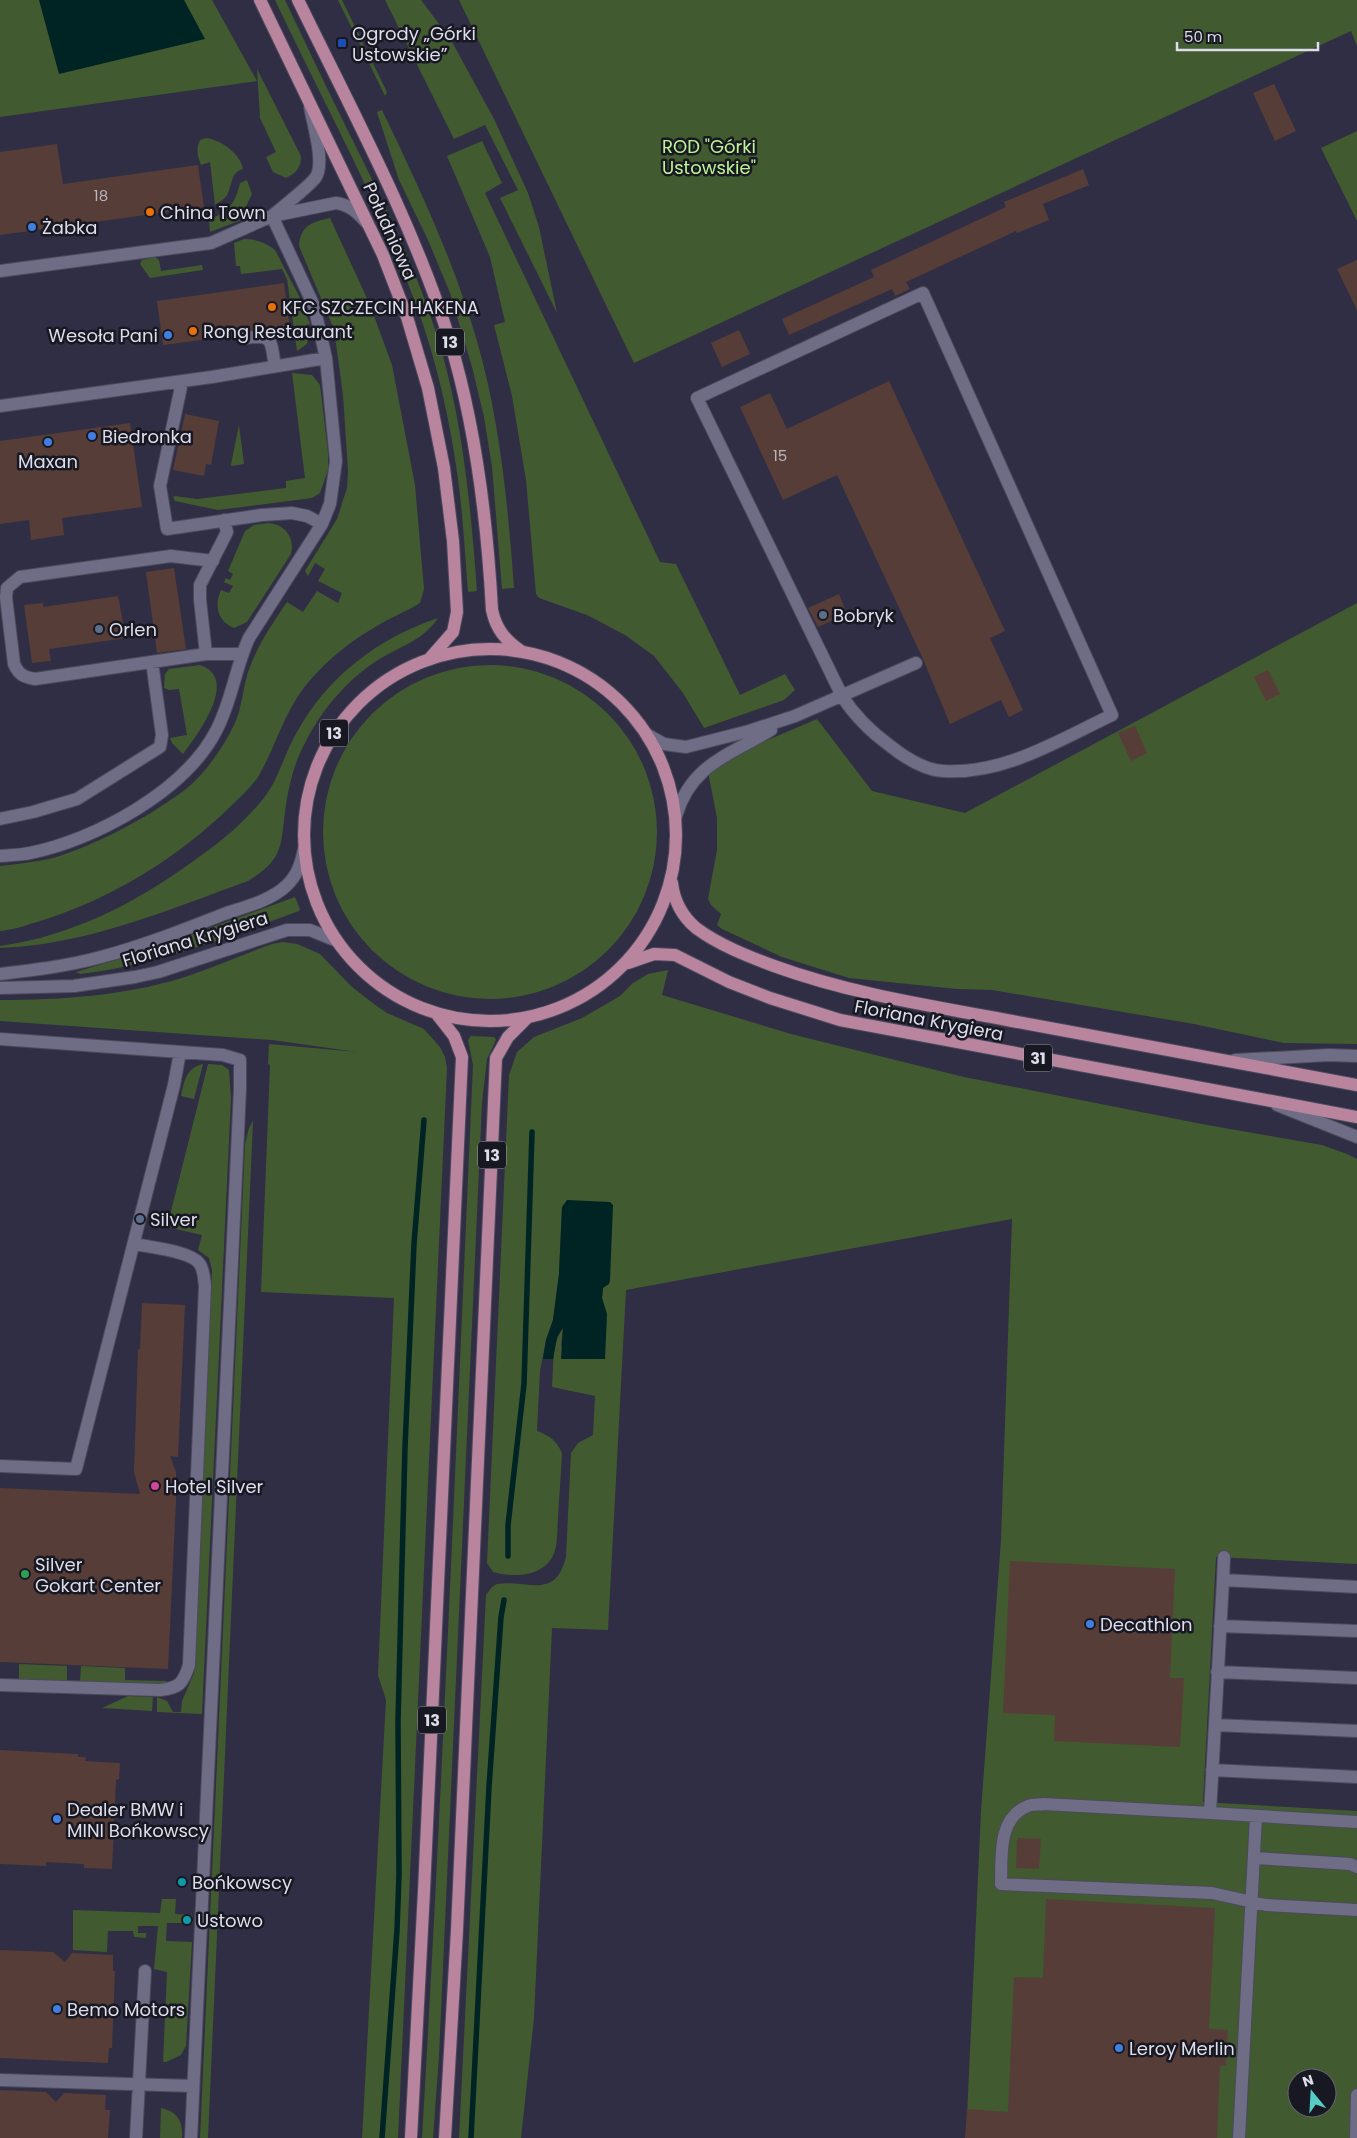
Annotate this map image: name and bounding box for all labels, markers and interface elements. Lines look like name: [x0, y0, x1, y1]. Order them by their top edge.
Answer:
scale bar: [1177, 20, 1318, 52]
place label: Ogrody „Górki Ustowskie”: [352, 21, 476, 67]
text: 50 m: [1184, 26, 1222, 47]
marker: Ogrody „Górki Ustowskie”: [336, 37, 348, 49]
park label: ROD "Górki Ustowskie": [662, 134, 756, 180]
street label: Południowa: [357, 178, 423, 284]
house number: 18: [94, 185, 108, 206]
place label: China Town: [160, 200, 266, 225]
marker: China Town: [144, 206, 156, 218]
place label: Żabka: [42, 215, 98, 240]
marker: Żabka: [26, 221, 38, 233]
place label: KFC SZCZECIN HAKENA: [282, 295, 479, 320]
marker: KFC SZCZECIN HAKENA: [266, 301, 278, 313]
place label: Rong Restaurant: [203, 319, 353, 344]
place label: Wesoła Pani: [48, 323, 158, 348]
marker: Rong Restaurant: [187, 325, 199, 337]
road number: 13: [436, 328, 464, 356]
marker: Wesoła Pani: [162, 329, 174, 341]
place label: Biedronka: [102, 424, 192, 449]
marker: Biedronka: [86, 430, 98, 442]
marker: Maxan: [42, 436, 54, 448]
house number: 15: [773, 445, 787, 466]
place label: Maxan: [18, 449, 78, 474]
place label: Bobryk: [833, 603, 895, 628]
marker: Bobryk: [817, 609, 829, 621]
place label: Orlen: [109, 617, 157, 642]
marker: Orlen: [93, 623, 105, 635]
road number: 13: [320, 720, 348, 746]
street label: Floriana Krygiera: [119, 905, 271, 973]
street label: Floriana Krygiera: [852, 993, 1006, 1047]
road number: 31: [1024, 1044, 1052, 1072]
road number: 13: [478, 1142, 506, 1168]
place label: Silver: [150, 1207, 198, 1232]
marker: Silver: [134, 1213, 146, 1225]
place label: Hotel Silver: [165, 1474, 264, 1499]
marker: Hotel Silver: [149, 1480, 161, 1492]
place label: Silver Gokart Center: [35, 1552, 161, 1598]
marker: Silver Gokart Center: [19, 1568, 31, 1580]
place label: Decathlon: [1100, 1612, 1193, 1637]
marker: Decathlon: [1084, 1618, 1096, 1630]
road number: 13: [418, 1706, 446, 1734]
place label: Dealer BMW i MINI Bońkowscy: [67, 1797, 209, 1843]
marker: Dealer BMW i MINI Bońkowscy: [51, 1813, 63, 1825]
place label: Bońkowscy: [192, 1870, 292, 1895]
marker: Bońkowscy: [176, 1876, 188, 1888]
place label: Ustowo: [197, 1908, 263, 1933]
marker: Ustowo: [181, 1914, 193, 1926]
place label: Bemo Motors: [67, 1997, 185, 2022]
marker: Bemo Motors: [51, 2003, 63, 2015]
place label: Leroy Merlin: [1129, 2036, 1235, 2061]
marker: Leroy Merlin: [1113, 2042, 1125, 2054]
north arrow: [1287, 2068, 1337, 2118]
text: N: [1300, 2069, 1316, 2092]

